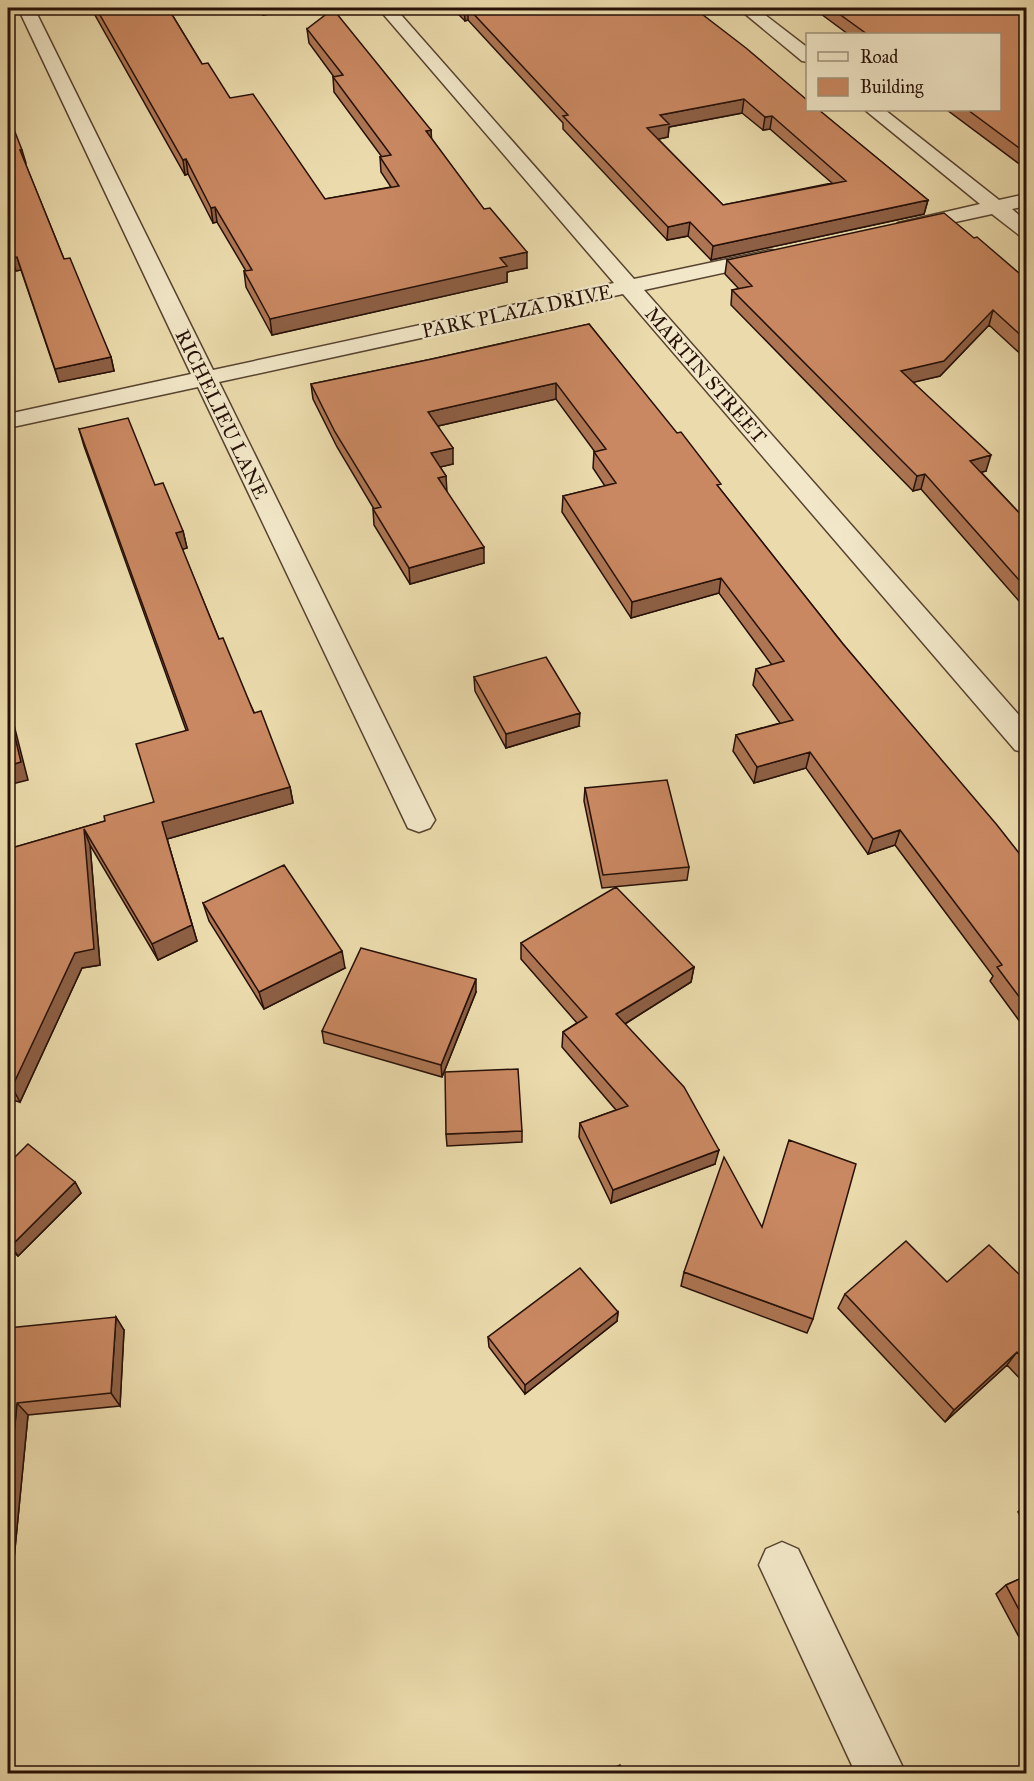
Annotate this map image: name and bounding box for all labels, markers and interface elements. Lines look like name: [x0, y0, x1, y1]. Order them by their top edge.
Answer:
legend: [806, 33, 1001, 111]
text: Road: [860, 46, 898, 68]
text: Building: [860, 76, 924, 99]
street label: PARK PLAZA DRIVE: [420, 279, 614, 343]
street label: MARTIN STREET: [640, 302, 772, 448]
street label: RICHELIEU LANE: [171, 325, 273, 503]

